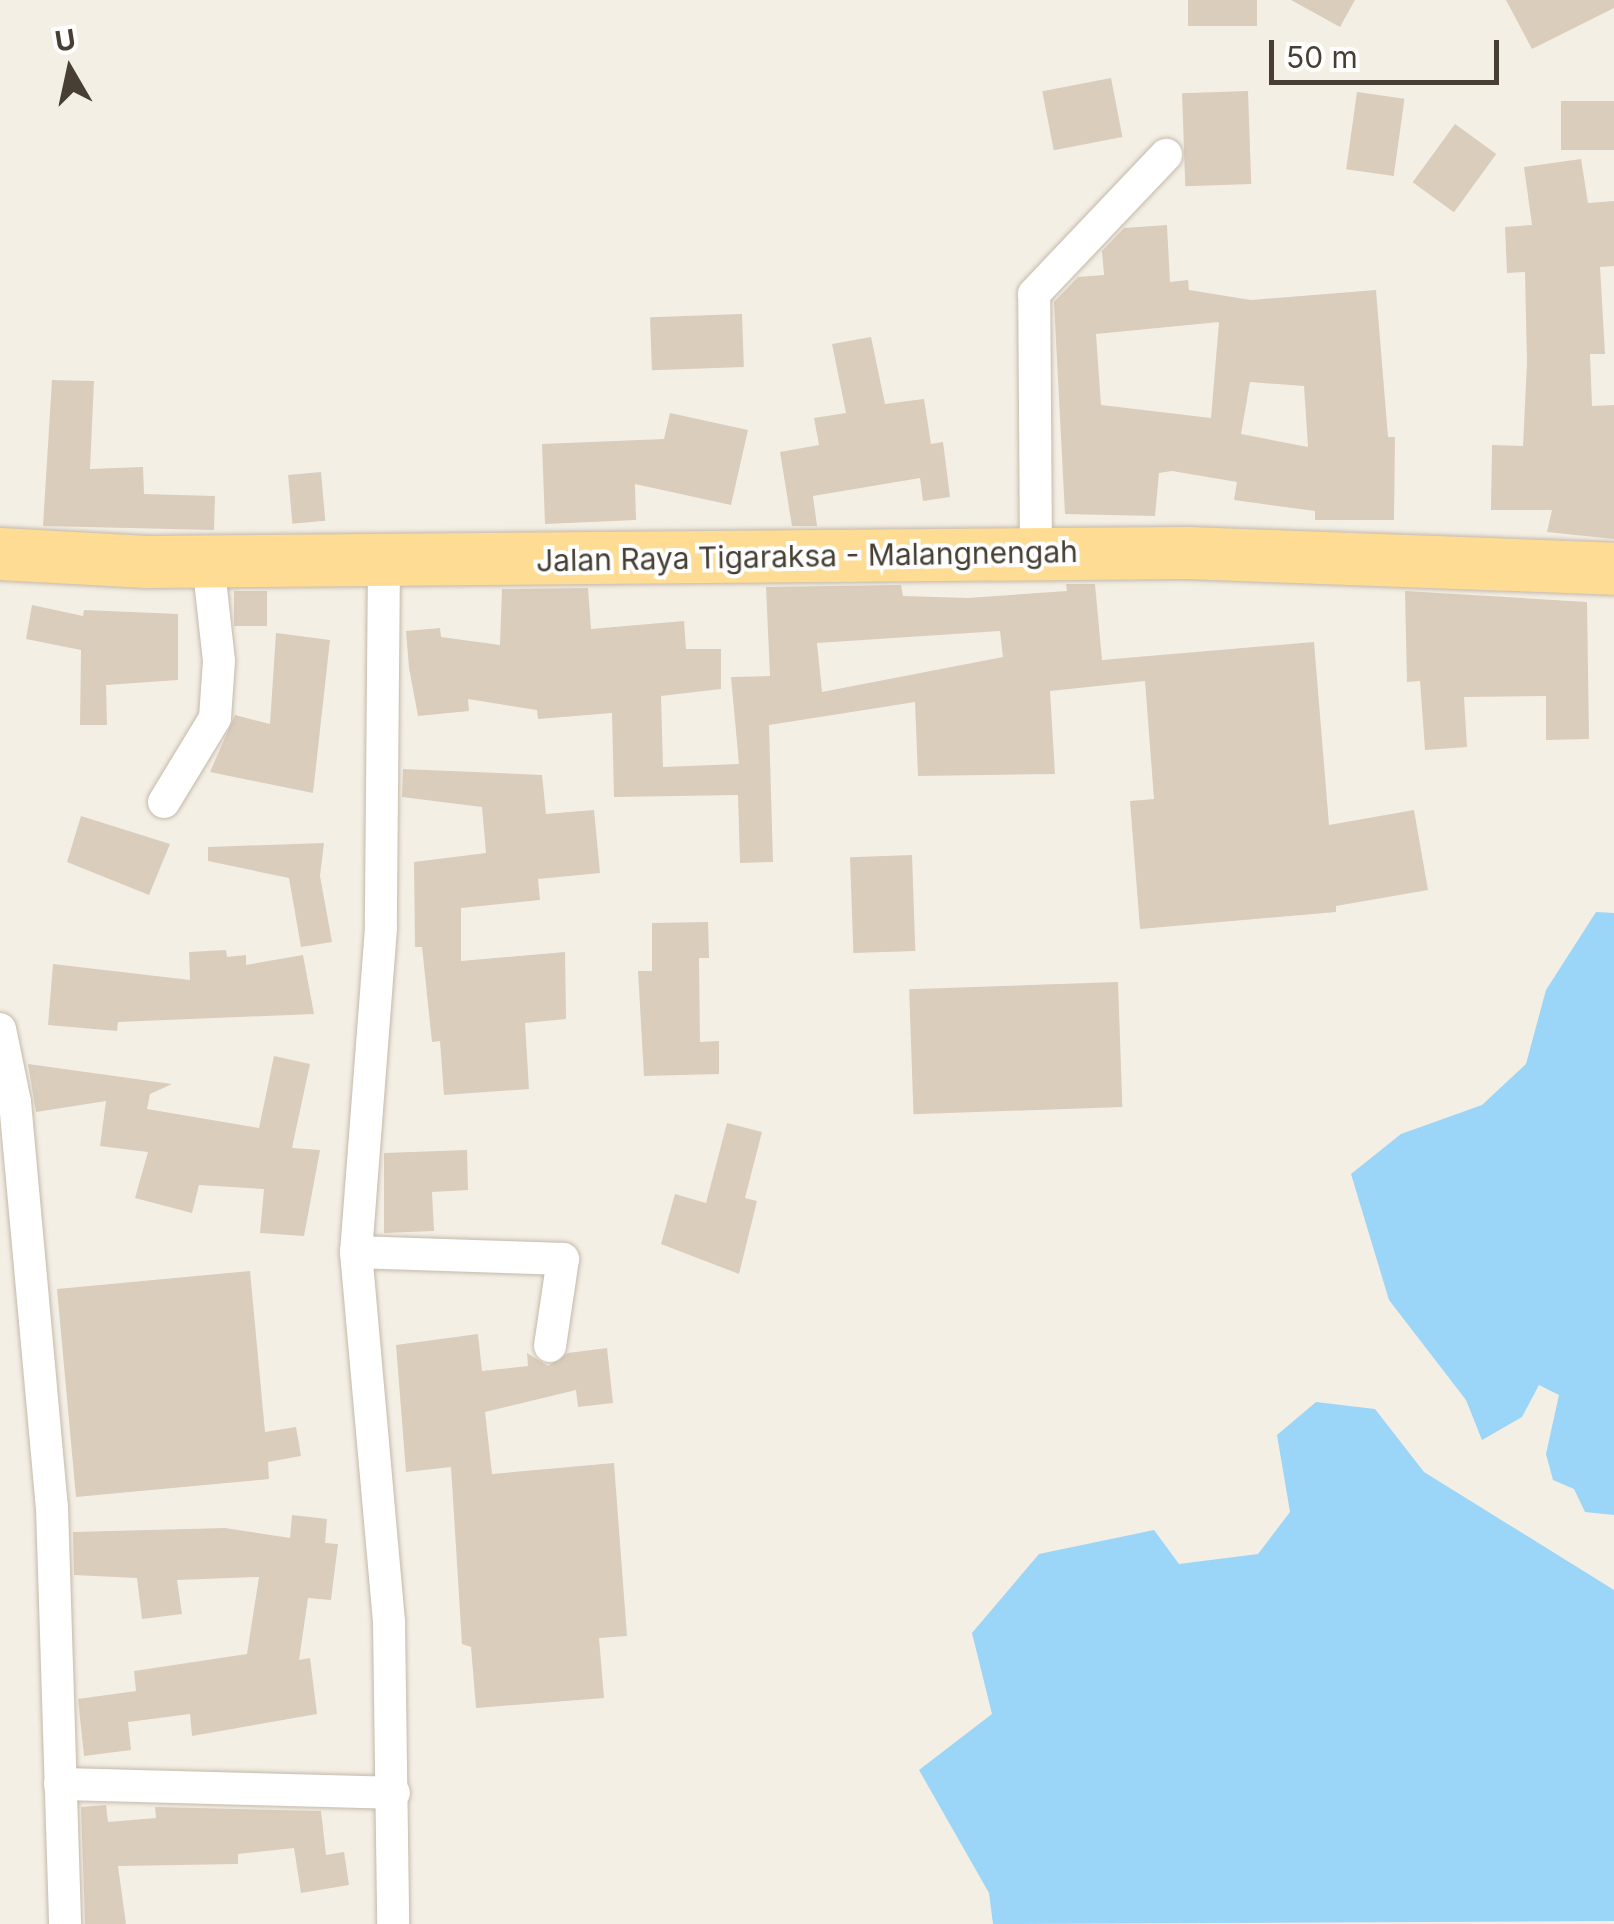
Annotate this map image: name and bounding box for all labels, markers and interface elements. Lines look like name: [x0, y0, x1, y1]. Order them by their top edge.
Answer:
north arrow: [20, 20, 120, 120]
scale bar: [1274, 20, 1504, 82]
text: U: [53, 22, 78, 59]
text: 50 m: [1286, 39, 1358, 75]
street label: Jalan Raya Tigaraksa - Malangnengah: [536, 533, 1078, 579]

